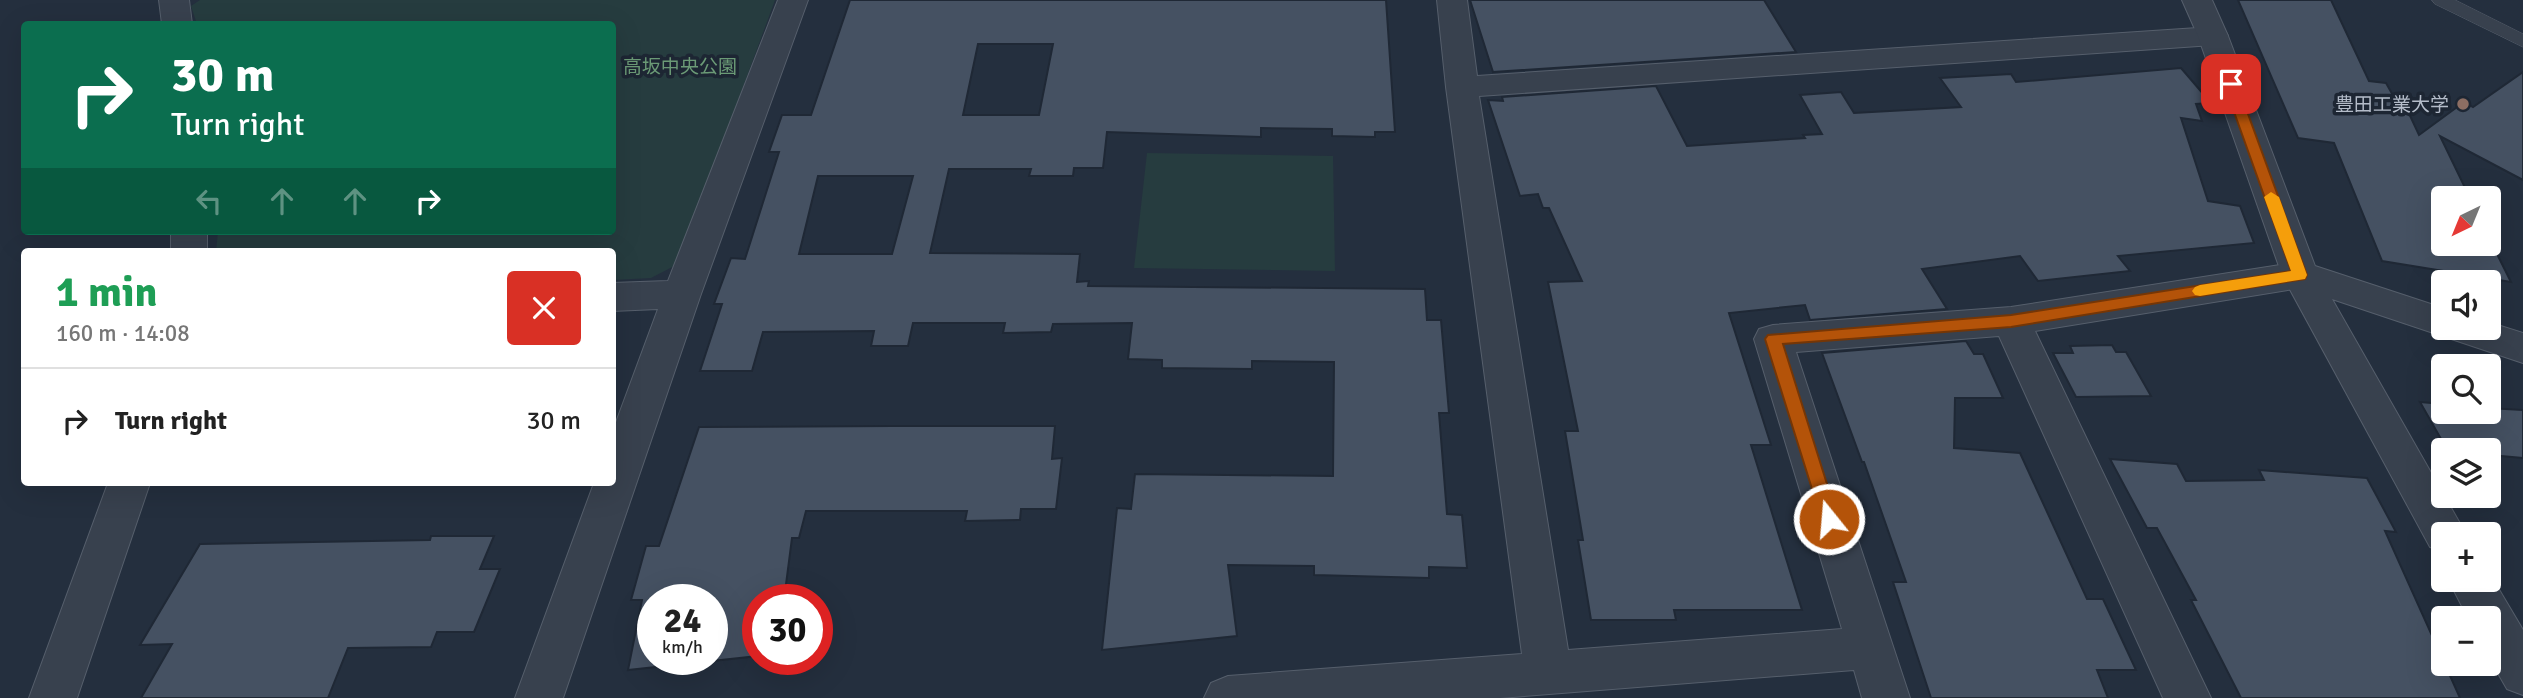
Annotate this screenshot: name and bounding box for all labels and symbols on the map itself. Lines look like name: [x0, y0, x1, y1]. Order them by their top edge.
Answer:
pin: [2201, 54, 2261, 114]
park label: 高坂中央公園: [623, 55, 737, 79]
place label: 豊田工業大学: [2335, 93, 2449, 117]
marker: 豊田工業大学: [2455, 96, 2471, 112]
north arrow: [2431, 186, 2501, 256]
position arrow: [1792, 482, 1866, 556]
speed limit sign: 30: [742, 584, 833, 675]

